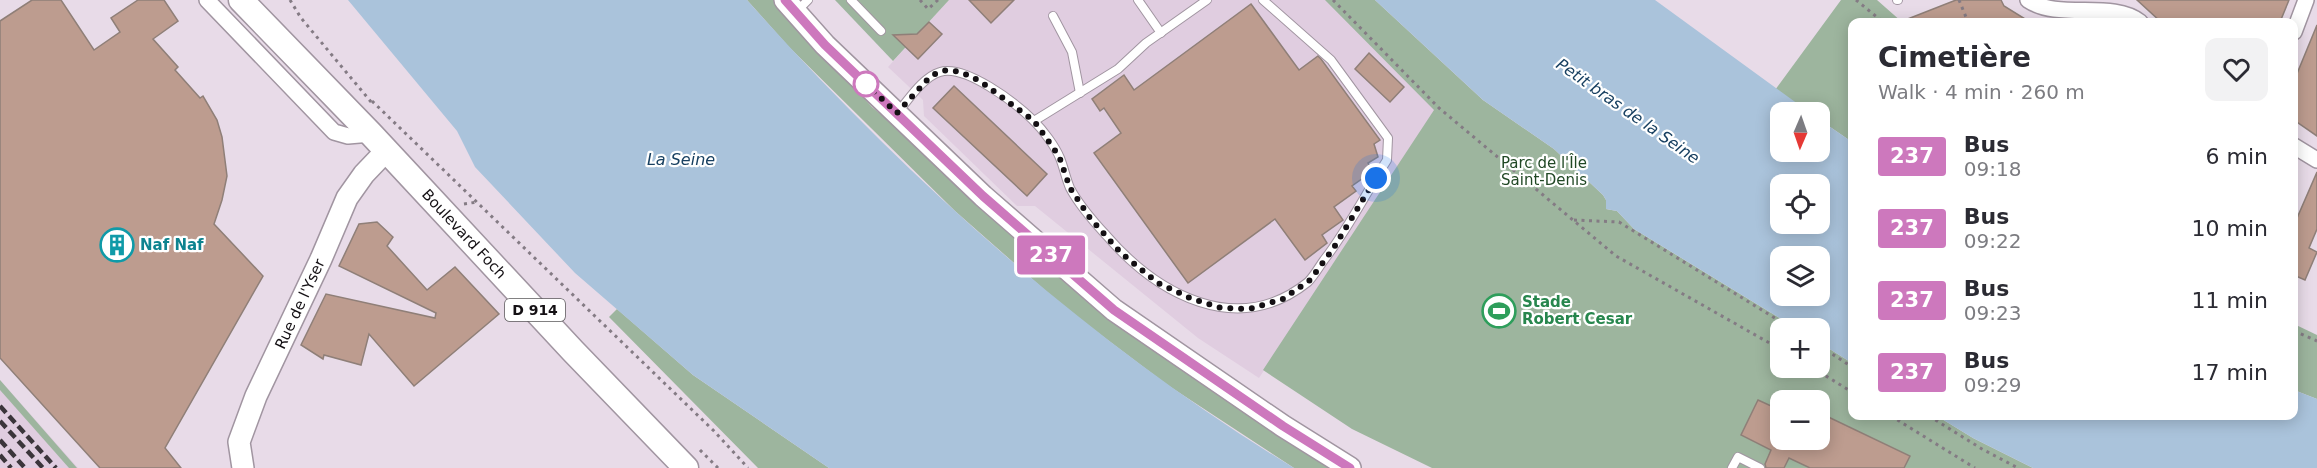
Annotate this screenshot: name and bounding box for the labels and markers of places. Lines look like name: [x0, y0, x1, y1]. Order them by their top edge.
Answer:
unlabelled marker: [853, 71, 879, 97]
building icon: Naf Naf: [99, 227, 135, 263]
place label: Naf Naf: [140, 236, 204, 254]
sports icon: Stade Robert Cesar: [1481, 293, 1517, 329]
place label: Stade Robert Cesar: [1522, 293, 1633, 328]

